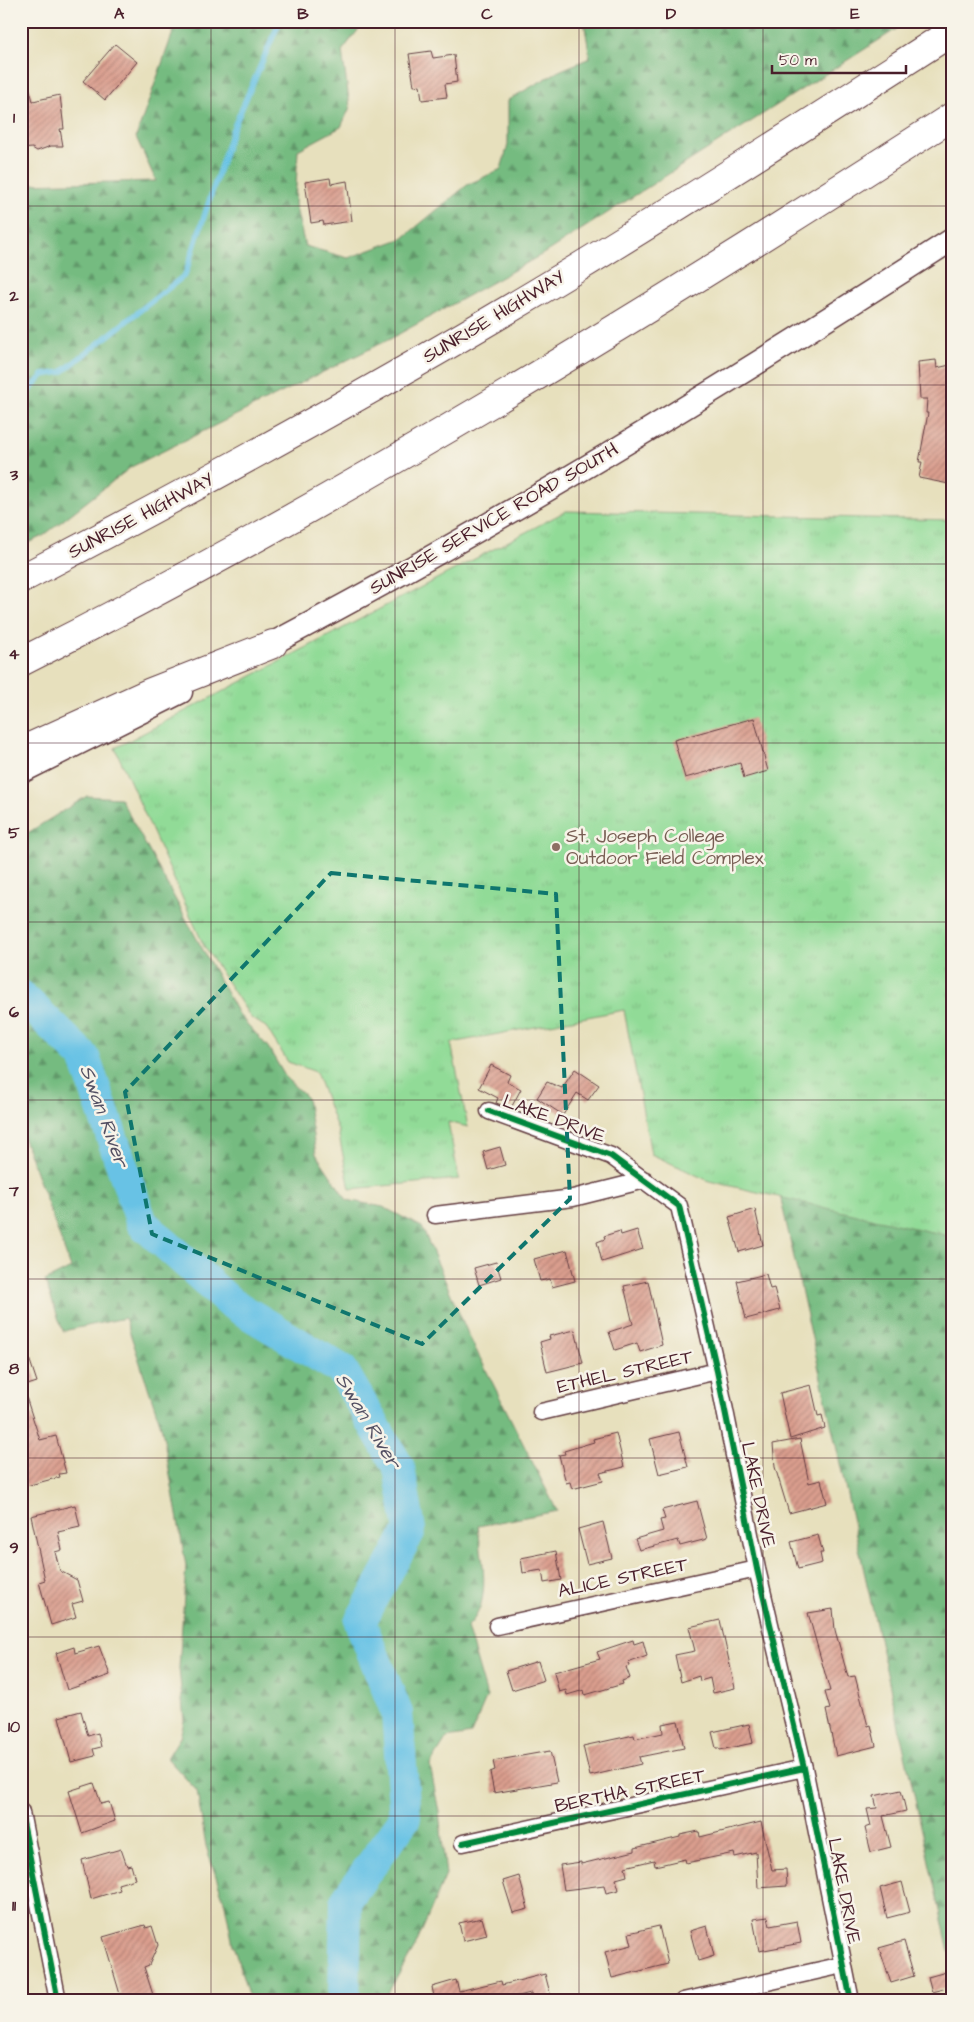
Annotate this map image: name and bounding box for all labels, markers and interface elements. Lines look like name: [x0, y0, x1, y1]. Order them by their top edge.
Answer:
text: A: [114, 3, 125, 25]
text: B: [297, 3, 309, 25]
text: C: [481, 3, 493, 25]
text: D: [666, 3, 677, 25]
text: E: [850, 3, 860, 25]
scale bar: [772, 42, 905, 74]
text: 50 m: [779, 50, 817, 71]
text: 1: [13, 107, 16, 129]
street label: SUNRISE HIGHWAY: [418, 264, 570, 370]
text: 2: [8, 285, 19, 307]
street label: SUNRISE SERVICE ROAD SOUTH: [364, 436, 624, 602]
text: 3: [9, 464, 19, 486]
street label: SUNRISE HIGHWAY: [63, 466, 219, 566]
text: 4: [9, 643, 20, 665]
text: 5: [8, 822, 20, 844]
place label: St. Joseph College Outdoor Field Complex: [566, 823, 764, 872]
marker: St. Joseph College Outdoor Field Complex: [550, 841, 562, 853]
text: 6: [9, 1001, 19, 1023]
water label: Swan River: [73, 1061, 136, 1173]
street label: LAKE DRIVE: [499, 1088, 609, 1150]
text: 7: [8, 1180, 19, 1202]
street label: ETHEL STREET: [554, 1343, 696, 1401]
text: 8: [9, 1358, 20, 1380]
water label: Swan River: [329, 1368, 408, 1476]
street label: LAKE DRIVE: [734, 1440, 782, 1550]
text: 9: [9, 1537, 19, 1559]
street label: ALICE STREET: [555, 1551, 691, 1605]
text: 10: [8, 1716, 20, 1738]
street label: BERTHA STREET: [552, 1762, 708, 1820]
street label: LAKE DRIVE: [820, 1836, 868, 1946]
text: 11: [12, 1895, 17, 1917]

